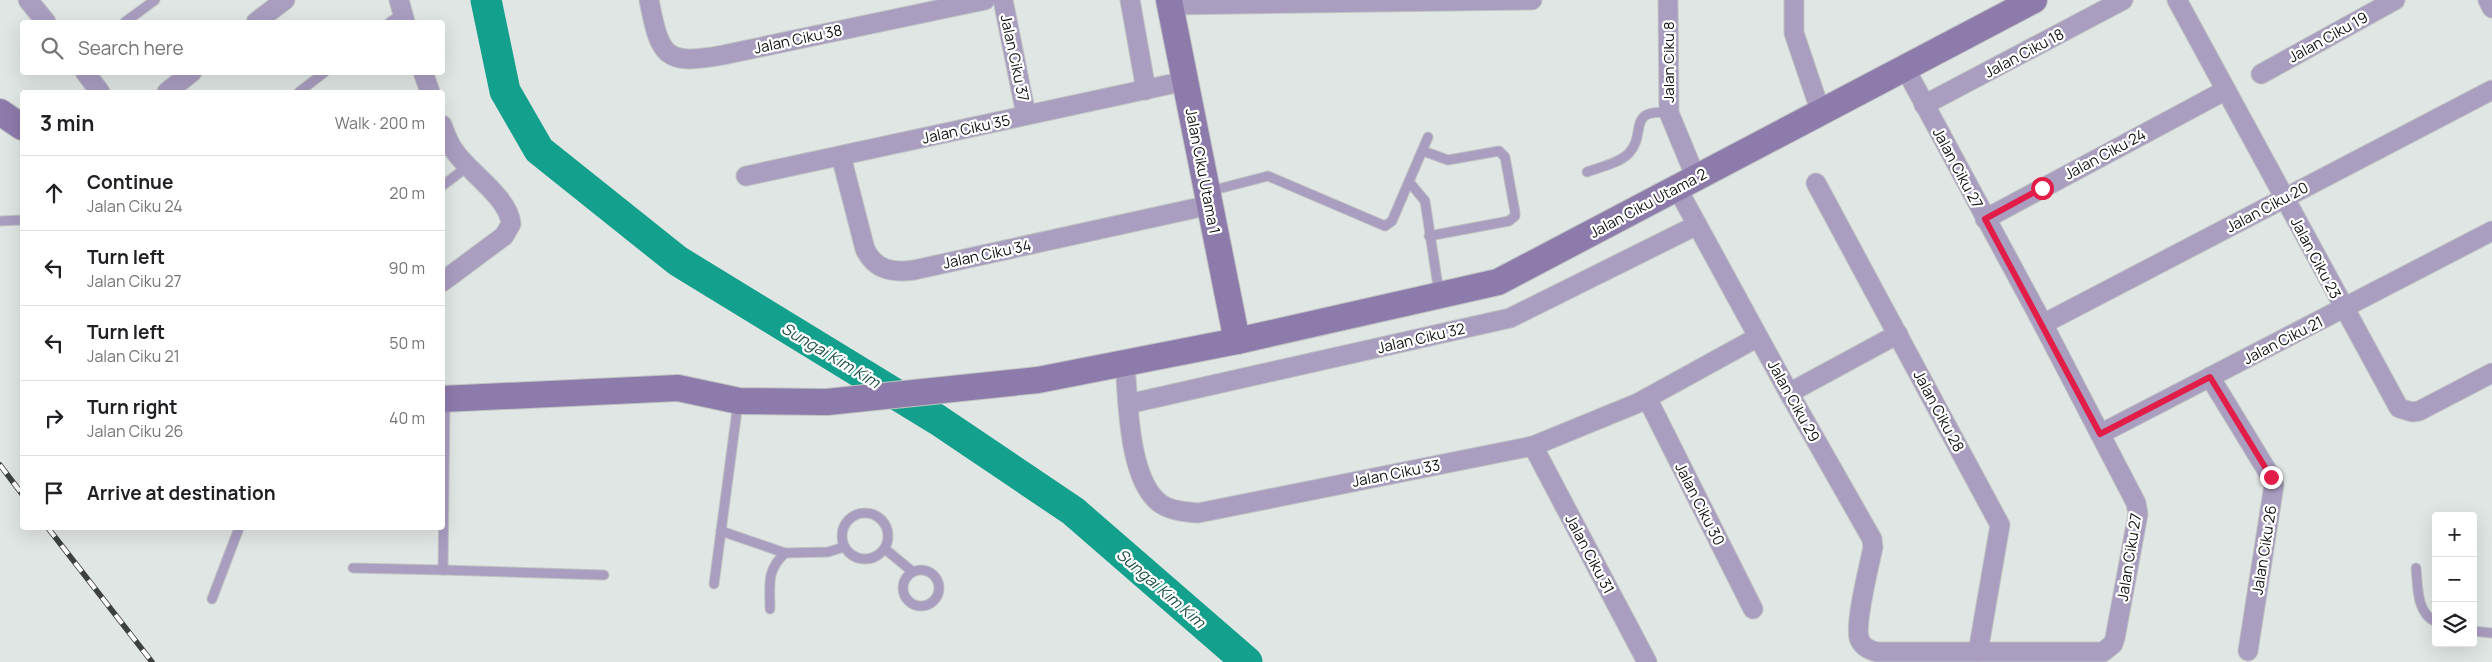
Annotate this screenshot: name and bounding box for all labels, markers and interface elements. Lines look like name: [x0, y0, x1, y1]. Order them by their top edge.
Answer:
street label: Jalan Ciku 19: [2285, 7, 2371, 67]
street label: Jalan Ciku 37: [996, 13, 1034, 103]
street label: Jalan Ciku 38: [752, 19, 844, 59]
search box: [20, 20, 445, 75]
street label: Jalan Ciku 8: [1658, 21, 1679, 103]
street label: Jalan Ciku 18: [1981, 23, 2067, 83]
icon: search: [38, 34, 66, 62]
text: Search here: [78, 35, 184, 61]
street label: Jalan Ciku Utama 1: [1181, 106, 1225, 236]
text: 3 min: [40, 109, 94, 137]
street label: Jalan Ciku 35: [920, 109, 1012, 149]
text: Walk · 200 m: [335, 112, 425, 134]
street label: Jalan Ciku 27: [1928, 124, 1988, 212]
street label: Jalan Ciku 24: [2060, 124, 2150, 184]
street label: Jalan Ciku Utama 2: [1586, 163, 1710, 243]
text: Continue: [87, 169, 173, 195]
route start: [2031, 177, 2054, 200]
street label: Jalan Ciku 20: [2222, 177, 2312, 237]
icon: ahead: [40, 179, 68, 207]
text: 20 m: [389, 182, 425, 204]
text: Jalan Ciku 24: [87, 195, 183, 217]
street label: Jalan Ciku 23: [2286, 214, 2346, 302]
street label: Jalan Ciku 34: [941, 234, 1033, 274]
text: Turn left: [87, 244, 165, 270]
icon: left: [40, 254, 68, 282]
text: 90 m: [389, 257, 425, 279]
text: Jalan Ciku 27: [87, 270, 182, 292]
street label: Jalan Ciku 21: [2239, 311, 2327, 369]
water label: Sungai Kim Kim: [778, 317, 885, 394]
street label: Jalan Ciku 32: [1375, 318, 1467, 358]
text: Turn left: [87, 319, 165, 345]
icon: left: [40, 329, 68, 357]
text: 50 m: [389, 332, 425, 354]
text: Jalan Ciku 21: [87, 345, 180, 367]
street label: Jalan Ciku 29: [1763, 356, 1825, 446]
street label: Jalan Ciku 28: [1909, 366, 1969, 456]
text: Turn right: [87, 394, 177, 420]
icon: right: [40, 404, 68, 432]
text: 40 m: [389, 407, 425, 429]
text: Jalan Ciku 26: [87, 420, 184, 442]
street label: Jalan Ciku 33: [1350, 454, 1442, 492]
street label: Jalan Ciku 30: [1670, 459, 1730, 549]
route end: [2260, 466, 2283, 489]
icon: arrive: [40, 479, 68, 507]
text: Arrive at destination: [87, 480, 276, 506]
street label: Jalan Ciku 26: [2247, 504, 2281, 596]
street label: Jalan Ciku 31: [1560, 511, 1620, 597]
street label: Jalan Ciku 27: [2112, 512, 2146, 602]
map controls: [2432, 512, 2477, 647]
button: +: [2432, 512, 2477, 557]
water label: Sungai Kim Kim: [1112, 543, 1211, 634]
button: −: [2432, 557, 2477, 602]
button: layers: [2432, 602, 2477, 647]

